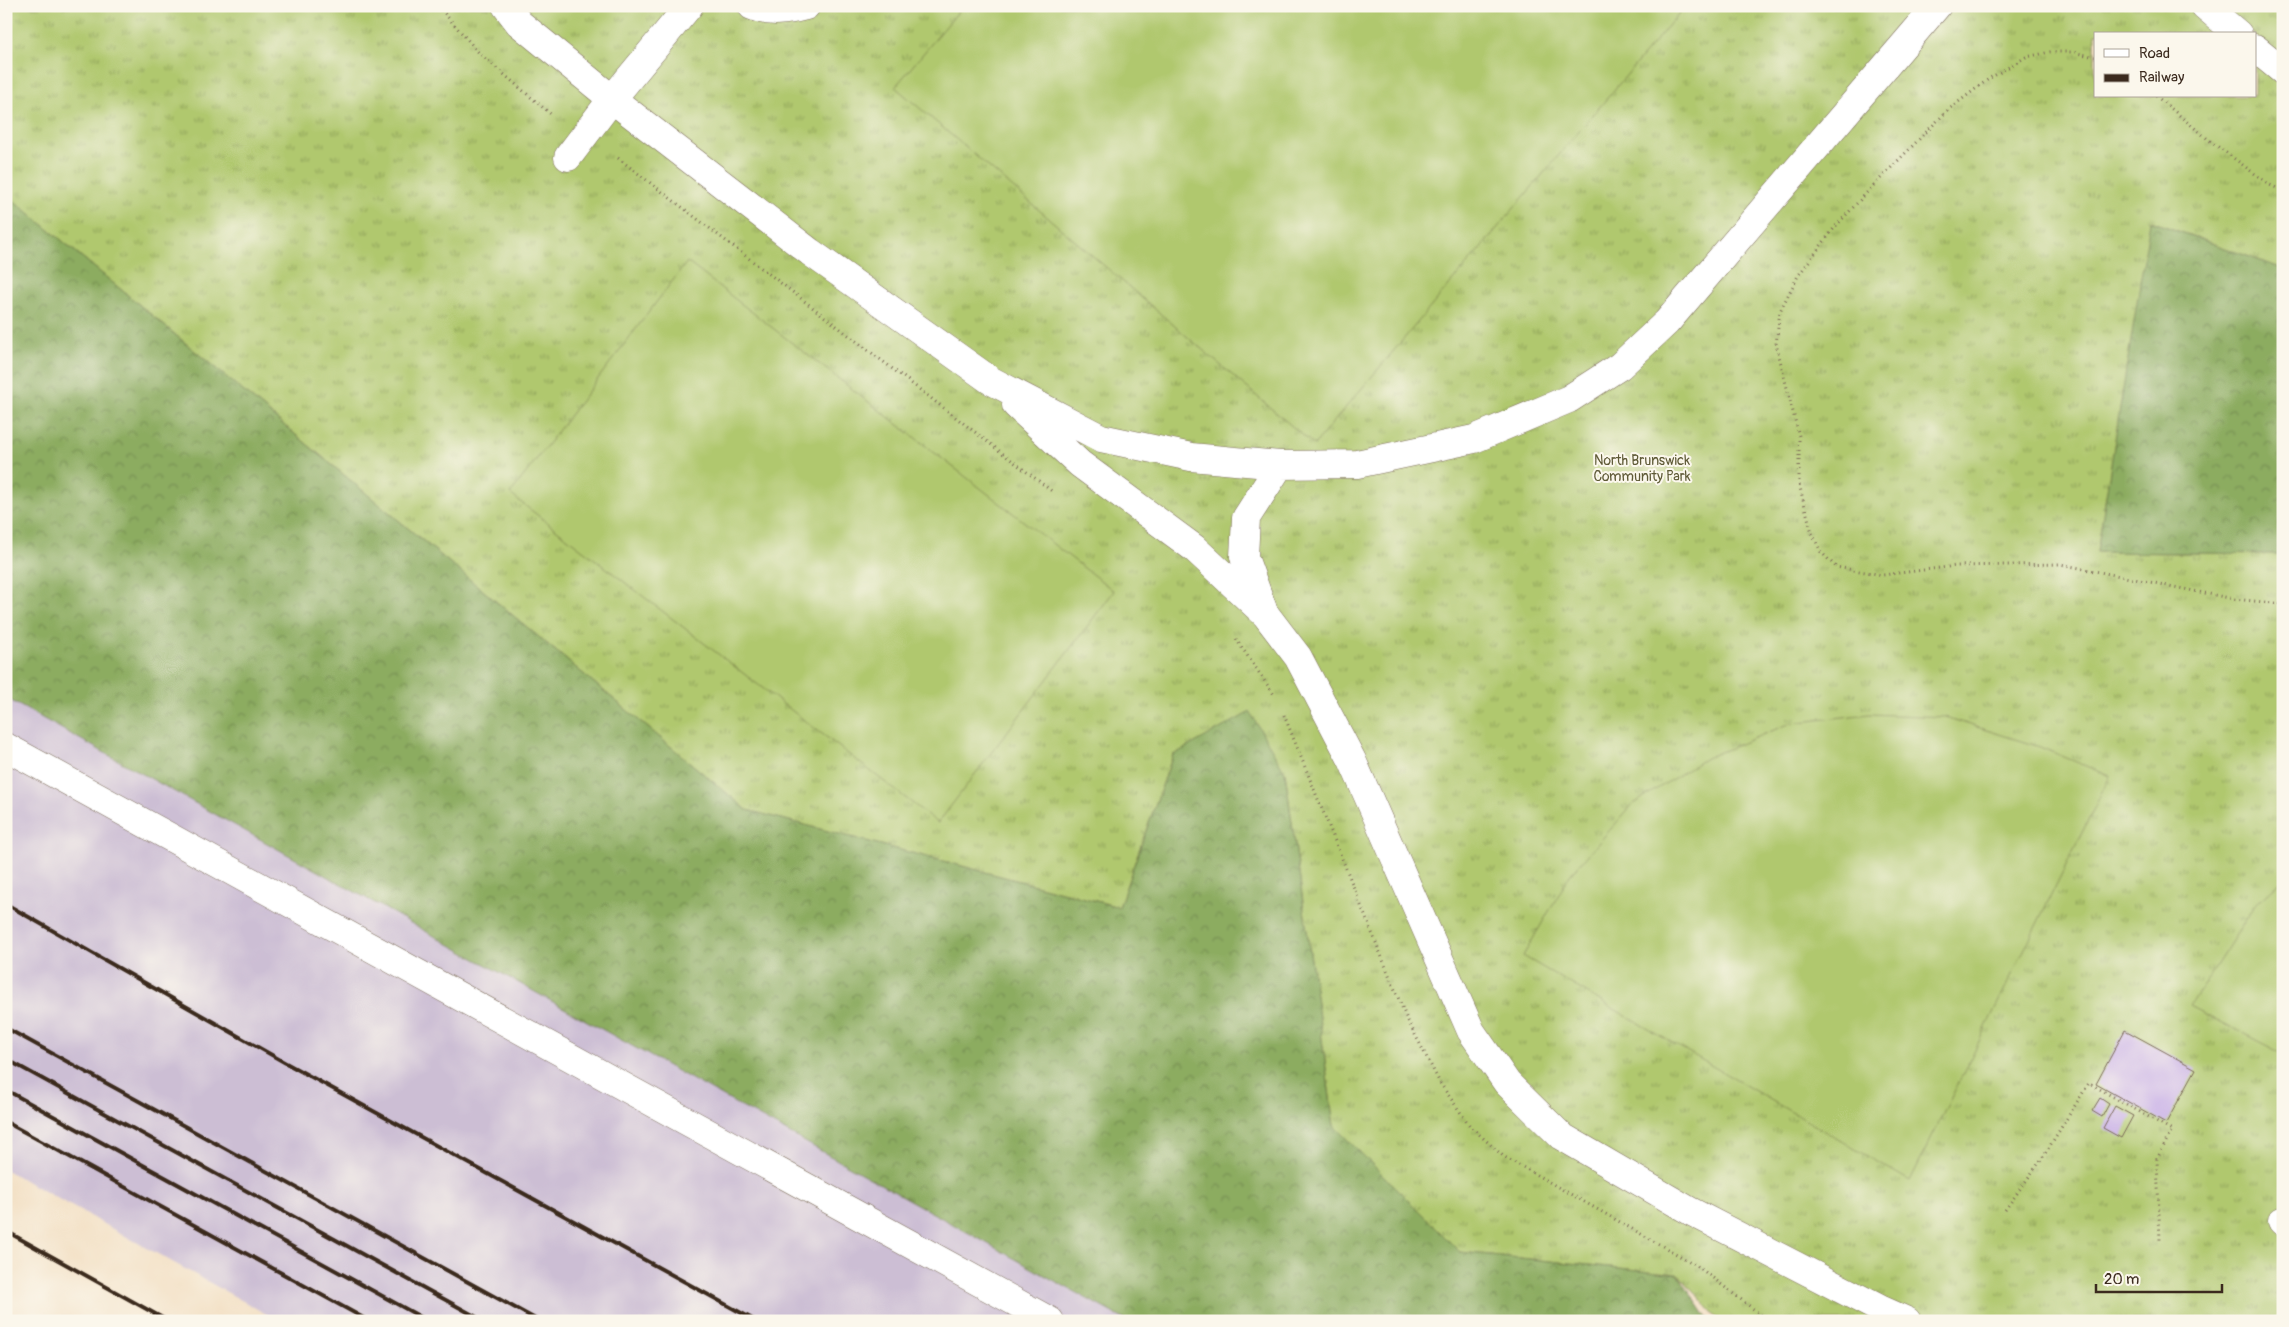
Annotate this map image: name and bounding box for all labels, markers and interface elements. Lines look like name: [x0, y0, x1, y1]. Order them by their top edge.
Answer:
legend: [2094, 32, 2256, 98]
text: Road: [2139, 44, 2170, 63]
text: Railway: [2139, 68, 2185, 87]
park label: North Brunswick Community Park: [1593, 452, 1691, 485]
scale bar: [2096, 1262, 2223, 1294]
text: 20 m: [2104, 1270, 2139, 1289]

